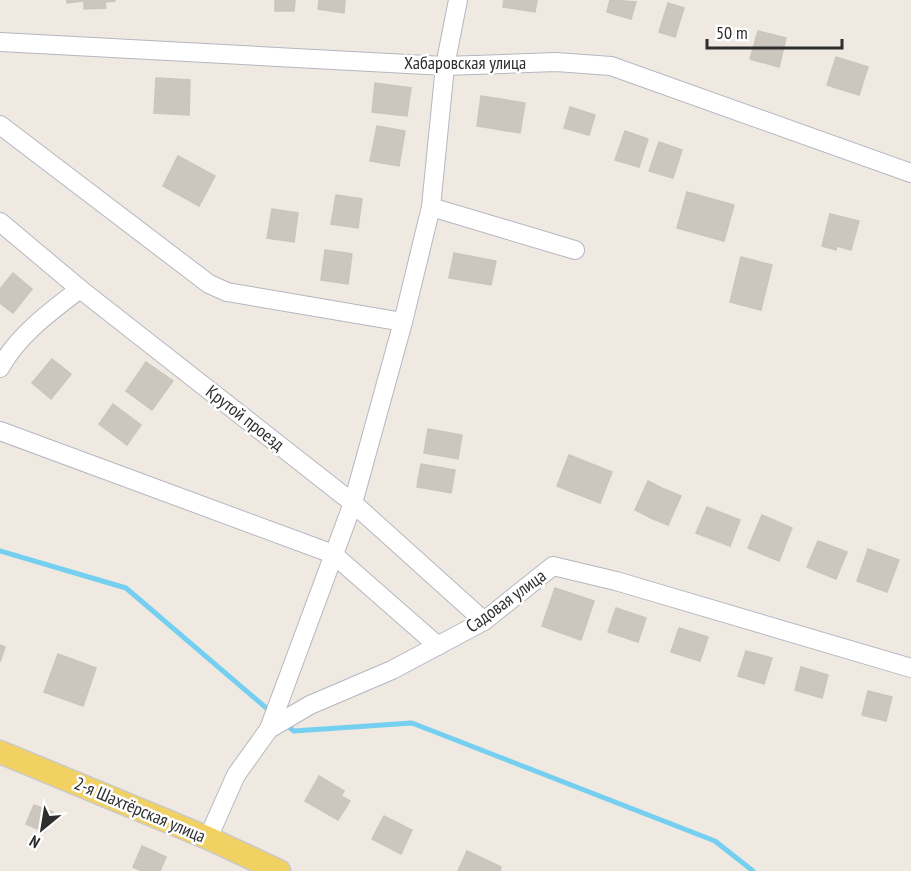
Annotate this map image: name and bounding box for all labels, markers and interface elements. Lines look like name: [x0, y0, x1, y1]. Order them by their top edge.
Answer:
scale bar: [707, 12, 842, 50]
text: 50 m: [716, 21, 748, 44]
street label: Хабаровская улица: [404, 51, 526, 74]
street label: Крутой проезд: [201, 380, 289, 455]
street label: Садовая улица: [461, 564, 550, 637]
street label: 2-я Шахтёрская улица: [71, 772, 209, 848]
north arrow: [12, 799, 72, 859]
text: N: [26, 831, 43, 853]

